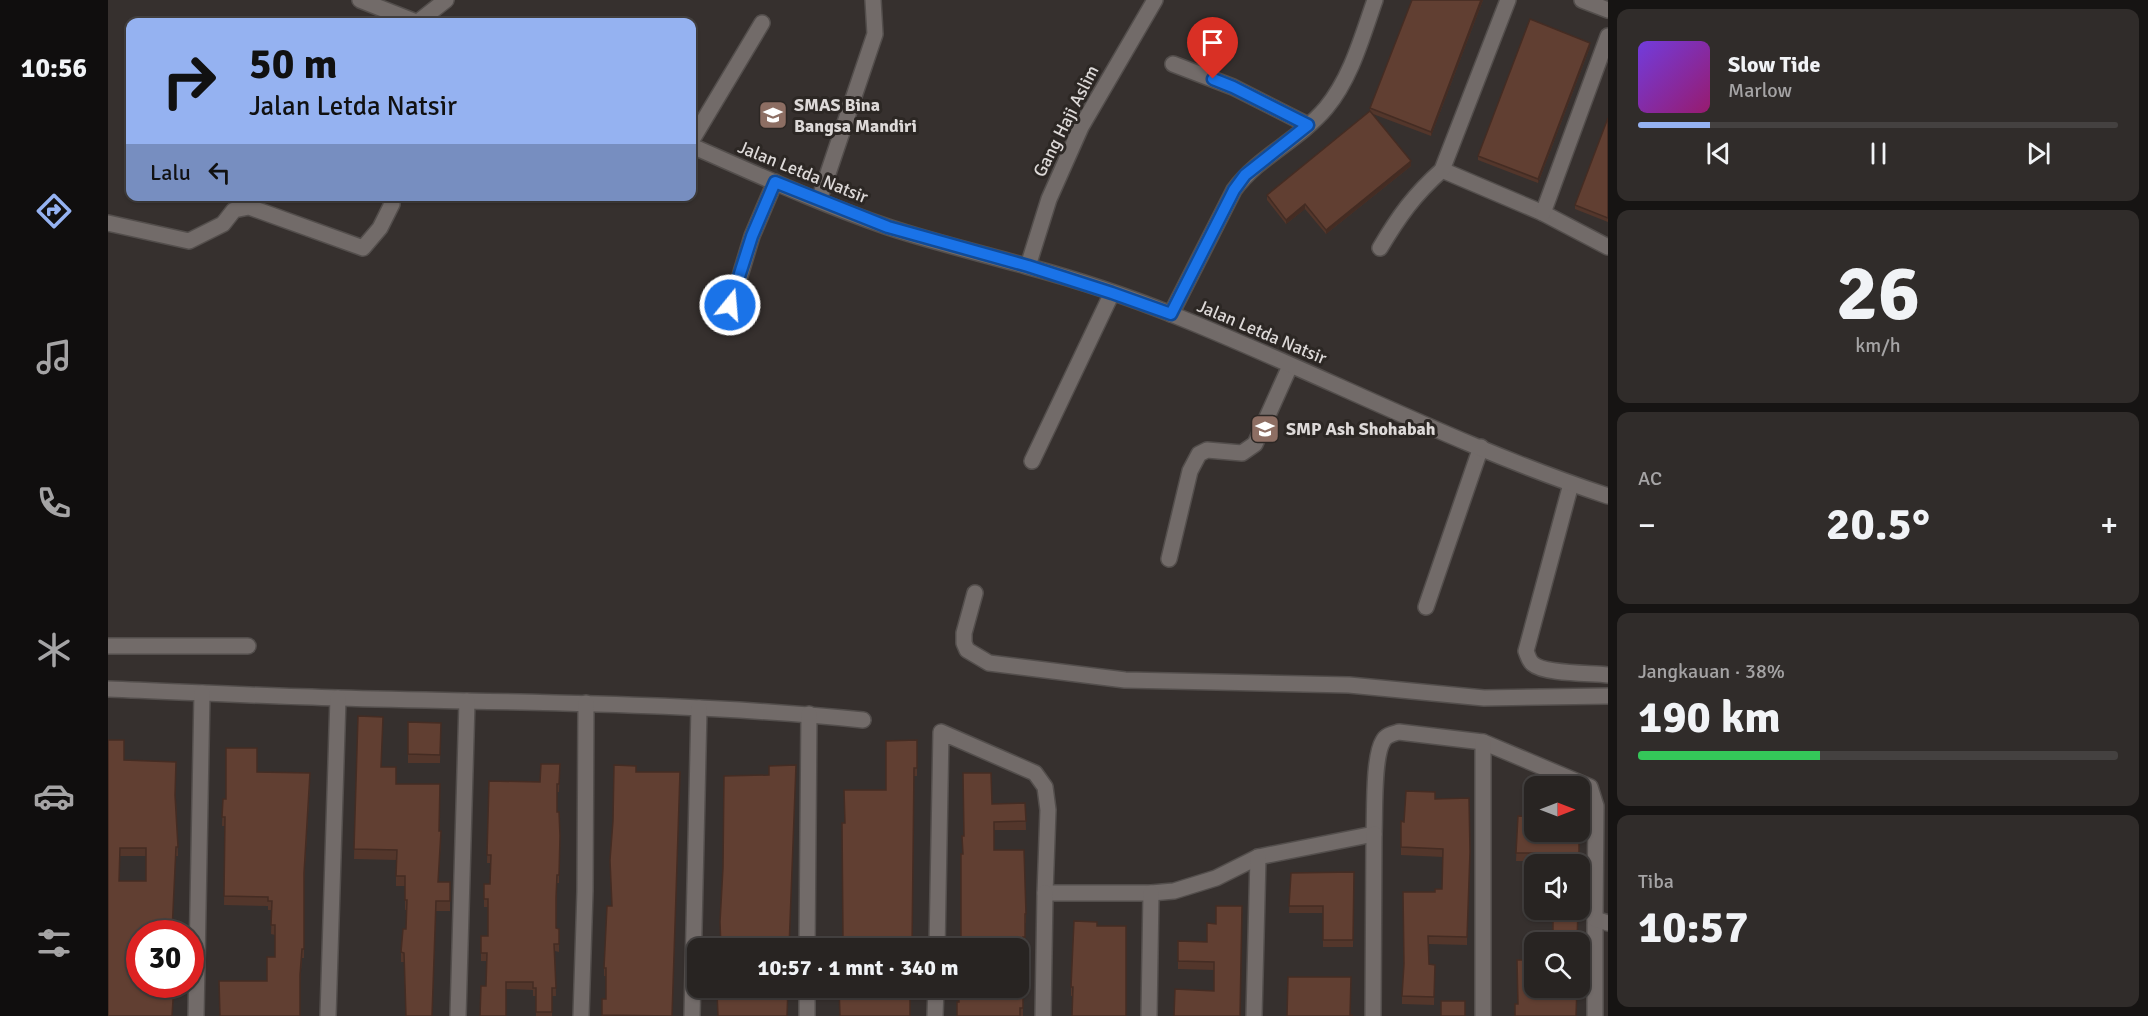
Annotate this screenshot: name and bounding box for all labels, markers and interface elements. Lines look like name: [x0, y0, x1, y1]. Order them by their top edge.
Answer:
pin: [1187, 17, 1238, 79]
icon: arrive: [1196, 26, 1229, 59]
text: 50 m: [249, 39, 338, 90]
icon: right: [150, 42, 228, 120]
text: Slow Tide: [1728, 51, 1820, 78]
text: 10:56: [21, 52, 87, 85]
street label: Gang Haji Aslim: [1028, 61, 1104, 181]
text: Marlow: [1728, 78, 1792, 103]
text: Jalan Letda Natsir: [249, 90, 457, 123]
place label: SMAS Bina Bangsa Mandiri: [794, 94, 917, 137]
school or university icon: SMAS Bina Bangsa Mandiri: [757, 99, 789, 131]
street label: Jalan Letda Natsir: [735, 136, 872, 208]
icon: previous: [1702, 137, 1735, 170]
icon: pause: [1862, 137, 1895, 170]
icon: next: [2022, 137, 2055, 170]
icon: left: [203, 156, 236, 189]
text: Lalu: [150, 159, 191, 186]
icon: directions: [33, 190, 75, 232]
text: 26: [1836, 246, 1920, 342]
position arrow: [698, 273, 762, 337]
street label: Jalan Letda Natsir: [1194, 295, 1330, 369]
text: km/h: [1855, 333, 1901, 358]
icon: music: [33, 336, 75, 378]
school or university icon: SMP Ash Shohabah: [1249, 413, 1281, 445]
place label: SMP Ash Shohabah: [1286, 418, 1436, 440]
text: AC: [1638, 466, 1662, 491]
icon: phone: [33, 482, 75, 524]
text: 20.5°: [1826, 497, 1930, 552]
text: −: [1638, 505, 1656, 546]
text: +: [2100, 505, 2118, 546]
icon: climate: [33, 629, 75, 671]
text: Jangkauan · 38%: [1638, 659, 1785, 684]
text: 190 km: [1638, 690, 1781, 745]
icon: car: [33, 775, 75, 817]
north arrow: [1524, 776, 1590, 842]
map controls: [1524, 776, 1590, 998]
button: sound: [1524, 854, 1590, 920]
text: Tiba: [1638, 869, 1674, 894]
text: 10:57: [1638, 900, 1748, 955]
speed limit sign: 30: [126, 920, 204, 998]
icon: filters: [33, 922, 75, 964]
button: search: [1524, 932, 1590, 998]
text: 10:57 · 1 mnt · 340 m: [758, 954, 958, 981]

